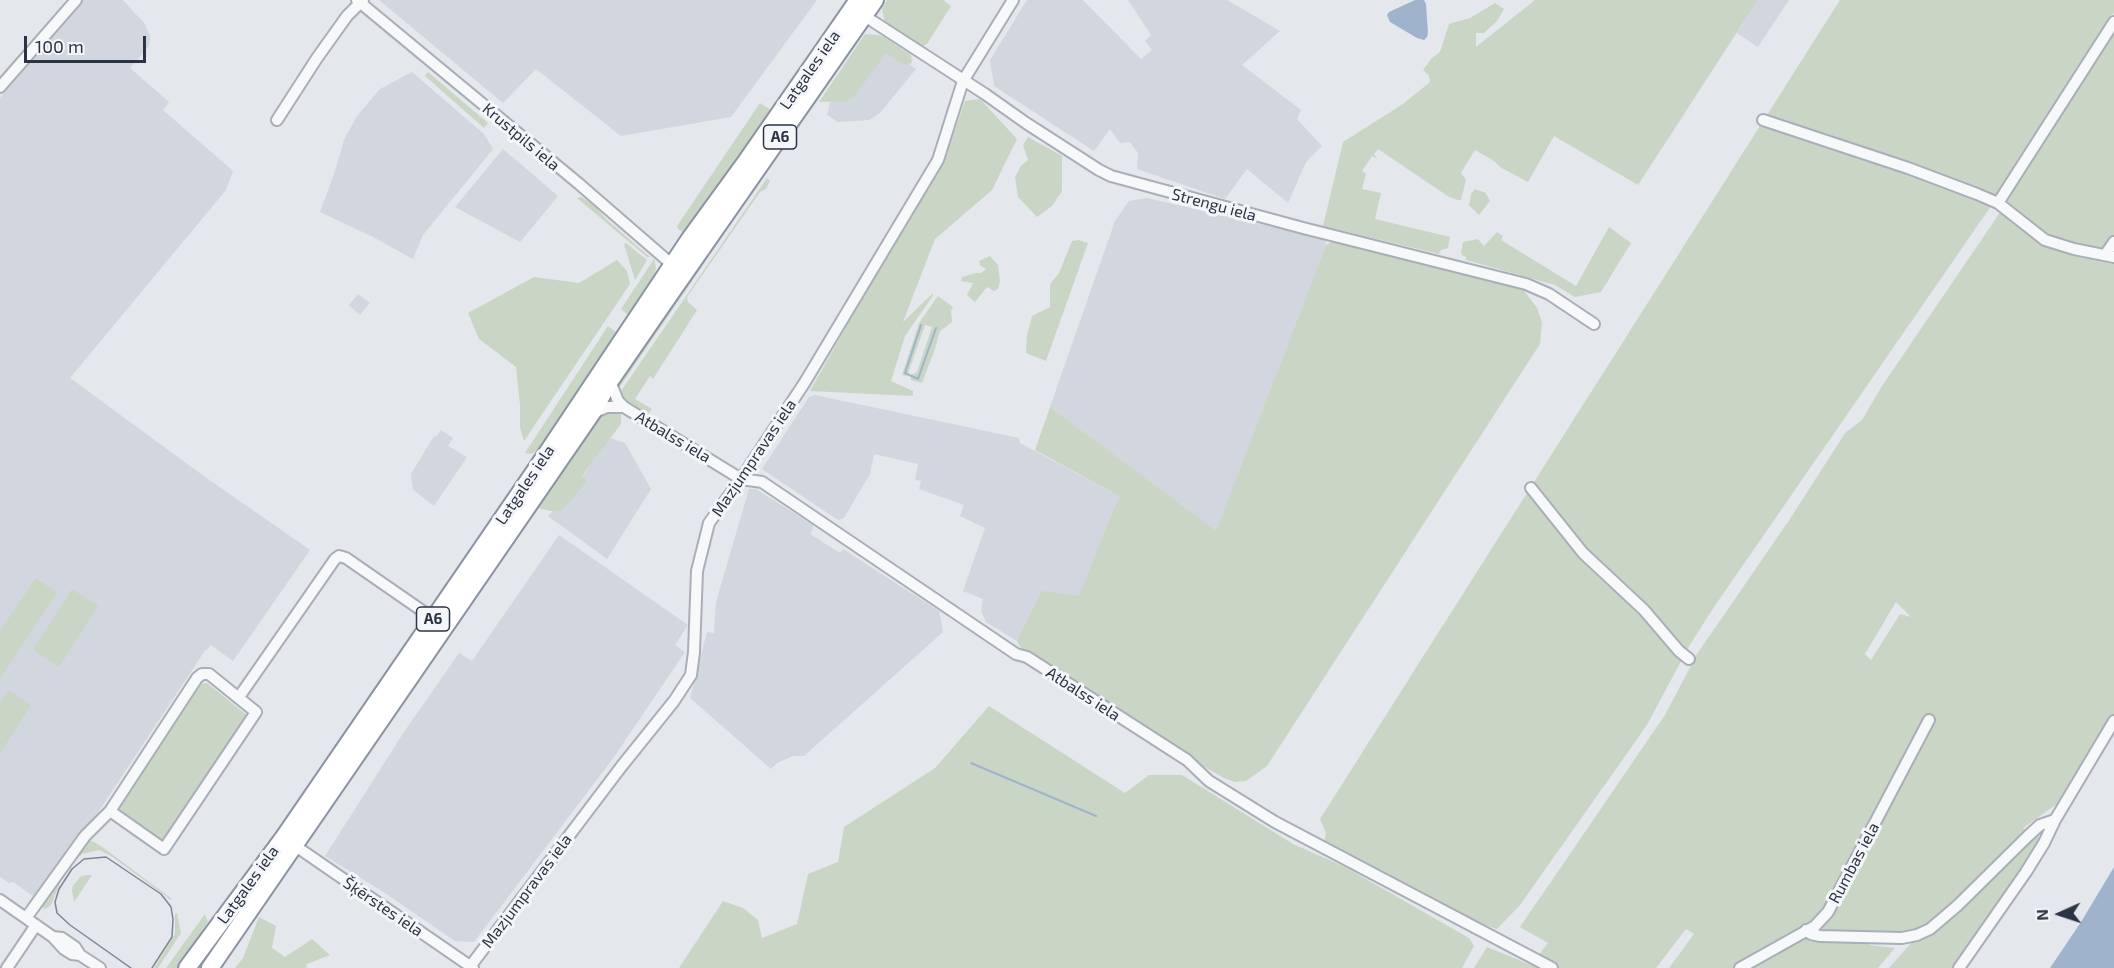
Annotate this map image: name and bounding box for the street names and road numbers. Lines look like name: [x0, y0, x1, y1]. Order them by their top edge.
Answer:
street label: Latgales iela: [776, 27, 844, 113]
street label: Krustpils iela: [478, 99, 564, 175]
road number: A6: [764, 125, 796, 149]
street label: Strengu iela: [1170, 184, 1258, 226]
street label: Mazjumpravas iela: [708, 396, 800, 520]
street label: Atbalss iela: [632, 407, 714, 467]
street label: Latgales iela: [491, 442, 559, 528]
road number: A6: [416, 607, 450, 631]
street label: Atbalss iela: [1042, 663, 1124, 725]
street label: Rumbas iela: [1825, 819, 1883, 907]
street label: Mazjumpravas iela: [478, 830, 576, 952]
street label: Latgales iela: [213, 842, 283, 928]
street label: Šķērstes iela: [339, 873, 427, 941]

